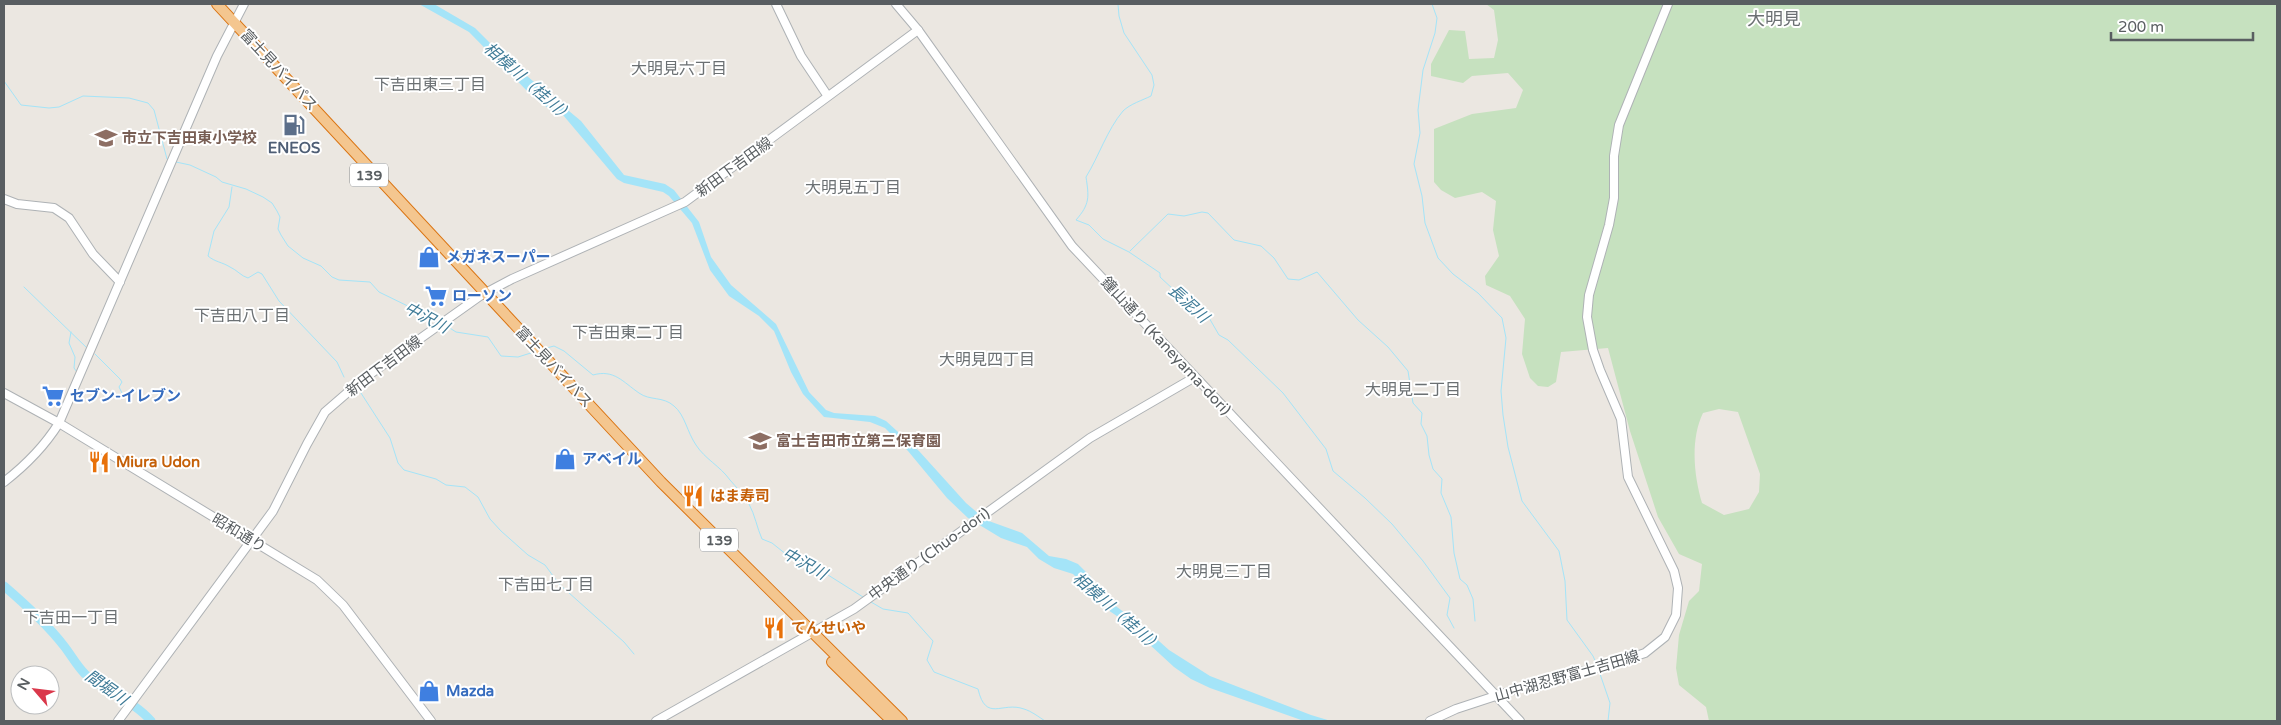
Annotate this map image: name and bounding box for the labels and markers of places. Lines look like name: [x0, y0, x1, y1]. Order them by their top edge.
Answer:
fuel station icon: ENEOS: [281, 112, 307, 138]
school or university icon: 市立下吉田東小学校: [93, 125, 119, 151]
place label: 市立下吉田東小学校: [122, 129, 257, 147]
place label: ENEOS: [268, 139, 320, 157]
shop icon: メガネスーパー: [416, 244, 442, 270]
place label: メガネスーパー: [446, 248, 551, 266]
supermarket icon: ローソン: [423, 283, 449, 309]
place label: ローソン: [452, 287, 512, 305]
supermarket icon: セブン-イレブン: [40, 383, 66, 409]
place label: セブン-イレブン: [70, 387, 181, 405]
school or university icon: 富士吉田市立第三保育園: [747, 428, 773, 454]
place label: 富士吉田市立第三保育園: [776, 432, 941, 450]
shop icon: アベイル: [552, 446, 578, 472]
restaurant icon: Miura Udon: [86, 449, 112, 475]
place label: アベイル: [582, 450, 642, 468]
place label: Miura Udon: [116, 453, 200, 471]
restaurant icon: はま寿司: [680, 483, 706, 509]
place label: はま寿司: [710, 487, 770, 505]
restaurant icon: てんせいや: [761, 615, 787, 641]
place label: てんせいや: [791, 619, 866, 637]
shop icon: Mazda: [416, 678, 442, 704]
place label: Mazda: [446, 682, 494, 700]

